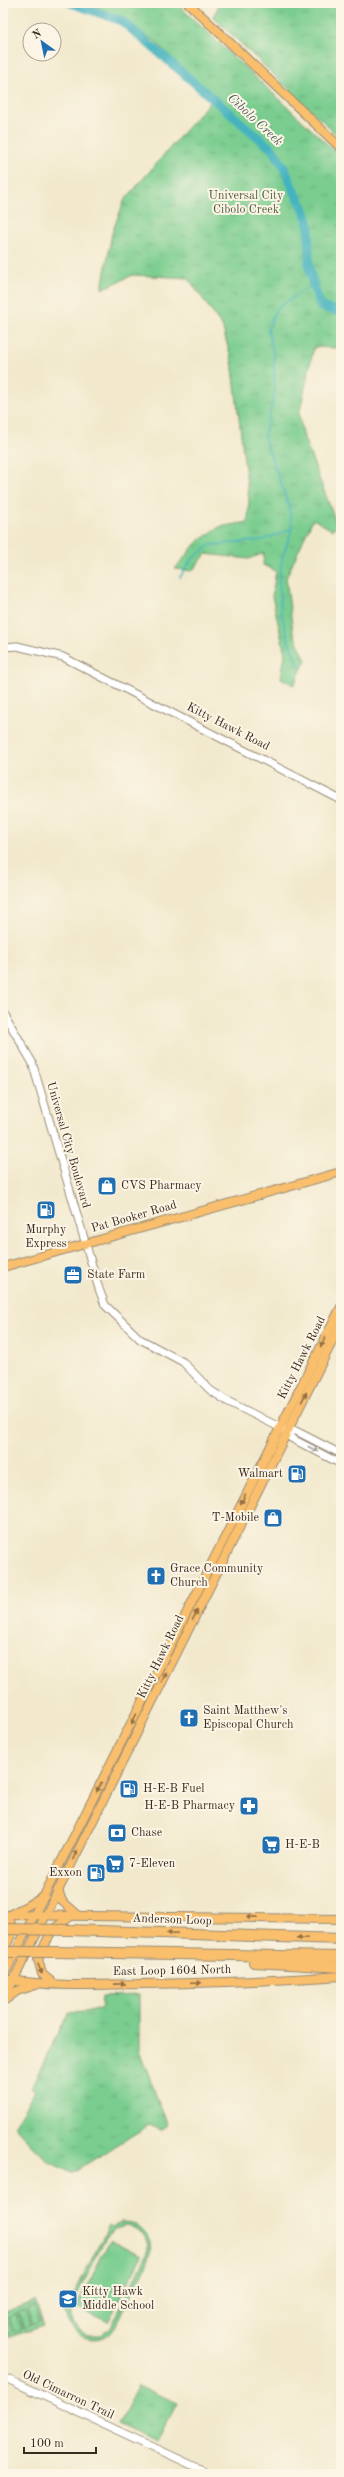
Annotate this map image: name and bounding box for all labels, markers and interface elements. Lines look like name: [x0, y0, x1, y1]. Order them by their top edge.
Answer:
north arrow: [22, 22, 62, 62]
text: N: [31, 28, 44, 42]
water label: Cibolo Creek: [225, 91, 285, 149]
park label: Universal City Cibolo Creek: [209, 190, 284, 216]
street label: Kitty Hawk Road: [185, 701, 271, 753]
street label: Universal City Boulevard: [44, 1081, 92, 1209]
shop icon: CVS Pharmacy: [96, 1175, 118, 1197]
place label: CVS Pharmacy: [121, 1180, 202, 1192]
fuel station icon: Murphy Express: [35, 1199, 57, 1221]
street label: Pat Booker Road: [90, 1199, 178, 1235]
place label: Murphy Express: [25, 1224, 67, 1250]
office icon: State Farm: [62, 1264, 84, 1286]
place label: State Farm: [87, 1269, 146, 1281]
street label: Kitty Hawk Road: [276, 1315, 328, 1401]
one-way arrow: [320, 1336, 326, 1347]
one-way arrow: [301, 1391, 308, 1402]
one-way arrow: [307, 1446, 318, 1452]
fuel station icon: Walmart: [286, 1463, 308, 1485]
place label: Walmart: [237, 1468, 283, 1480]
one-way arrow: [240, 1493, 247, 1505]
shop icon: T-Mobile: [262, 1507, 284, 1529]
place label: T-Mobile: [212, 1512, 259, 1524]
place label: Grace Community Church: [170, 1563, 264, 1589]
church icon: Grace Community Church: [145, 1565, 167, 1587]
one-way arrow: [191, 1610, 198, 1621]
street label: Kitty Hawk Road: [136, 1613, 186, 1701]
one-way arrow: [161, 1671, 167, 1683]
place label: Saint Matthew's Episcopal Church: [203, 1705, 294, 1731]
church icon: Saint Matthew's Episcopal Church: [178, 1707, 200, 1729]
one-way arrow: [130, 1713, 137, 1725]
fuel station icon: H-E-B Fuel: [118, 1778, 140, 1800]
one-way arrow: [96, 1782, 102, 1793]
place label: H-E-B Fuel: [143, 1783, 205, 1795]
pharmacy icon: H-E-B Pharmacy: [238, 1795, 260, 1817]
place label: H-E-B Pharmacy: [144, 1800, 236, 1812]
bank icon: Chase: [106, 1822, 128, 1844]
place label: Chase: [131, 1827, 163, 1839]
supermarket icon: H-E-B: [260, 1834, 282, 1856]
place label: H-E-B: [285, 1839, 320, 1851]
one-way arrow: [71, 1849, 78, 1860]
supermarket icon: 7-Eleven: [104, 1853, 126, 1875]
place label: 7-Eleven: [129, 1858, 176, 1870]
fuel station icon: Exxon: [85, 1862, 107, 1884]
place label: Exxon: [49, 1867, 83, 1879]
street label: Anderson Loop: [132, 1913, 212, 1927]
one-way arrow: [245, 1914, 258, 1920]
one-way arrow: [166, 1929, 178, 1936]
one-way arrow: [296, 1934, 308, 1941]
one-way arrow: [38, 1963, 44, 1975]
street label: East Loop 1604 North: [113, 1964, 232, 1978]
one-way arrow: [190, 1980, 203, 1986]
one-way arrow: [114, 1981, 126, 1988]
place label: Kitty Hawk Middle School: [82, 2286, 154, 2312]
school or university icon: Kitty Hawk Middle School: [57, 2288, 79, 2310]
street label: Old Cimarron Trail: [20, 2369, 116, 2421]
scale bar: [24, 2429, 96, 2455]
text: 100 m: [30, 2438, 64, 2450]

